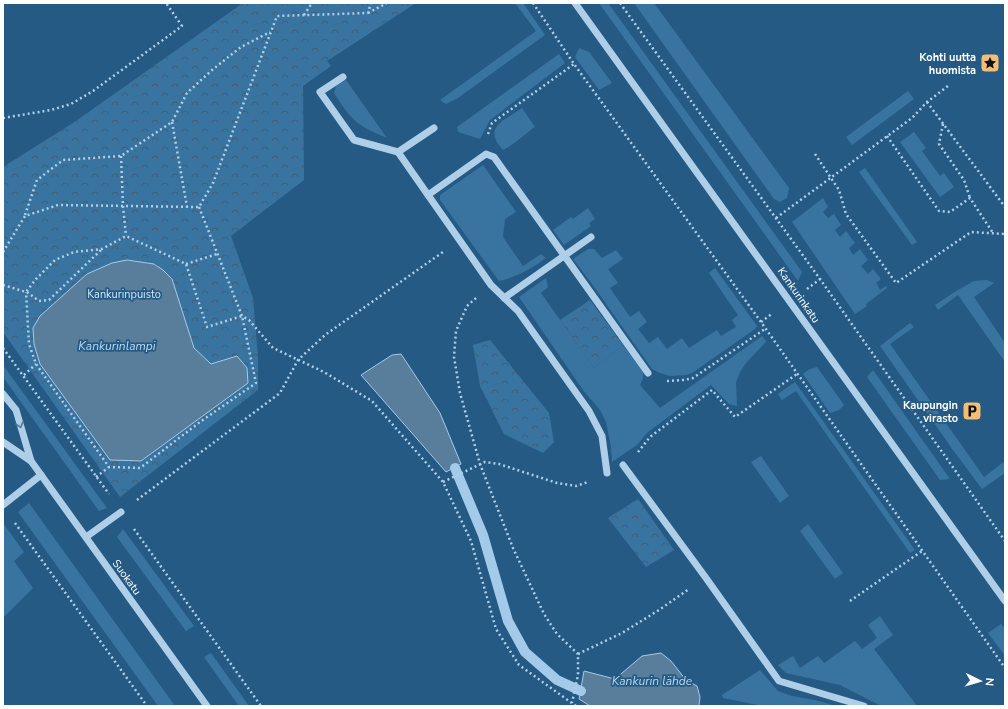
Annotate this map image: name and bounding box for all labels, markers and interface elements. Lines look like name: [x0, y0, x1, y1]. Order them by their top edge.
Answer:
place label: Kohti uutta huomista: [919, 50, 976, 78]
place icon: Kohti uutta huomista: [979, 52, 1001, 74]
street label: Kankurinkatu: [774, 264, 823, 326]
park label: Kankurinpuisto: [87, 287, 161, 302]
water label: Kankurinlampi: [78, 338, 156, 354]
place label: Kaupungin virasto: [903, 398, 958, 426]
parking icon: Kaupungin virasto: [961, 400, 983, 422]
one-way arrow: [15, 422, 24, 429]
street label: Suokatu: [109, 557, 145, 598]
north arrow: [960, 661, 1000, 701]
water label: Kankurin lähde: [612, 673, 693, 689]
text: N: [982, 677, 997, 687]

